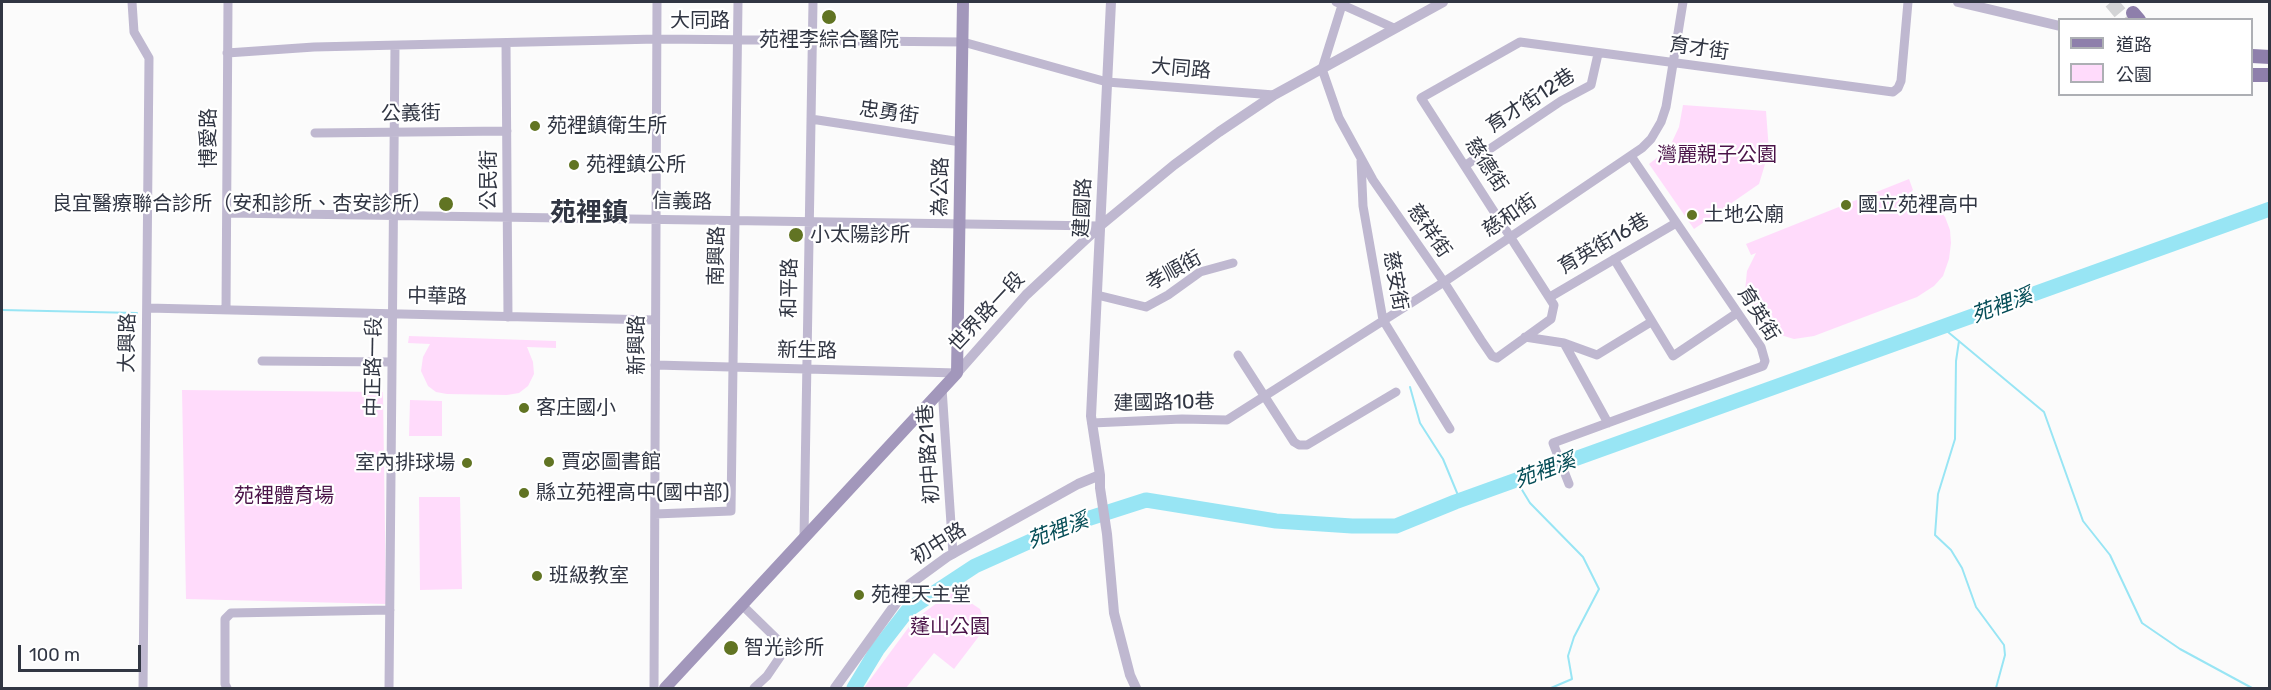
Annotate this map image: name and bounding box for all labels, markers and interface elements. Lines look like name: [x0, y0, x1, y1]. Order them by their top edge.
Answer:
marker: 苑裡李綜合醫院: [820, 8, 838, 26]
street label: 大同路: [670, 9, 730, 33]
legend: [2058, 18, 2253, 96]
place label: 苑裡李綜合醫院: [759, 28, 899, 52]
street label: 育才街: [1668, 33, 1730, 65]
text: 道路: [2116, 34, 2152, 56]
street label: 大同路: [1150, 54, 1212, 84]
street label: 育才街12巷: [1482, 64, 1580, 138]
text: 公園: [2116, 64, 2152, 86]
street label: 忠勇街: [858, 97, 920, 129]
street label: 公義街: [381, 101, 441, 127]
street label: 博愛路: [197, 108, 221, 168]
place label: 苑裡鎮衛生所: [547, 114, 667, 138]
marker: 苑裡鎮衛生所: [528, 119, 542, 133]
street label: 慈德街: [1460, 133, 1512, 197]
park label: 灣麗親子公園: [1657, 143, 1777, 167]
street label: 公民街: [477, 150, 501, 210]
place label: 苑裡鎮公所: [586, 153, 686, 177]
street label: 為公路: [928, 157, 954, 217]
marker: 苑裡鎮公所: [567, 158, 581, 172]
street label: 建國路: [1069, 177, 1097, 239]
street label: 信義路: [652, 189, 712, 215]
street label: 慈和街: [1478, 189, 1542, 243]
place label: 良宜醫療聯合診所（安和診所、杏安診所）: [52, 192, 432, 216]
place label: 國立苑裡高中: [1858, 193, 1978, 217]
marker: 良宜醫療聯合診所（安和診所、杏安診所）: [437, 195, 455, 213]
district label: 苑裡鎮: [550, 197, 628, 229]
marker: 國立苑裡高中: [1839, 198, 1853, 212]
street label: 慈祥街: [1402, 200, 1456, 262]
place label: 土地公廟: [1704, 203, 1784, 227]
street label: 育英街16巷: [1554, 208, 1654, 280]
marker: 土地公廟: [1685, 208, 1699, 222]
place label: 小太陽診所: [810, 223, 910, 247]
street label: 南興路: [704, 226, 730, 286]
marker: 小太陽診所: [787, 226, 805, 244]
street label: 孝順街: [1142, 246, 1206, 296]
street label: 慈安街: [1378, 249, 1412, 313]
street label: 和平路: [777, 258, 803, 318]
street label: 世界路一段: [944, 267, 1030, 357]
street label: 育英街: [1732, 282, 1784, 346]
water label: 苑裡溪: [1968, 283, 2036, 329]
street label: 中華路: [407, 284, 467, 310]
street label: 大興路: [115, 313, 141, 373]
street label: 新興路: [625, 315, 649, 375]
street label: 中正路一段: [361, 317, 387, 417]
street label: 新生路: [777, 338, 837, 364]
street label: 建國路10巷: [1113, 390, 1215, 416]
place label: 客庄國小: [536, 396, 616, 420]
marker: 客庄國小: [517, 401, 531, 415]
street label: 初中路21巷: [914, 403, 944, 505]
water label: 苑裡溪: [1511, 448, 1579, 494]
place label: 賈宓圖書館: [561, 450, 661, 474]
place label: 室內排球場: [355, 451, 455, 475]
marker: 賈宓圖書館: [542, 455, 556, 469]
marker: 室內排球場: [460, 456, 474, 470]
place label: 縣立苑裡高中(國中部): [536, 481, 730, 505]
park label: 苑裡體育場: [234, 484, 334, 508]
marker: 縣立苑裡高中(國中部): [517, 486, 531, 500]
water label: 苑裡溪: [1024, 508, 1092, 554]
street label: 初中路: [907, 518, 971, 570]
place label: 班級教室: [549, 564, 629, 588]
marker: 班級教室: [530, 569, 544, 583]
place label: 苑裡天主堂: [871, 583, 971, 607]
marker: 苑裡天主堂: [852, 588, 866, 602]
park label: 蓬山公園: [910, 615, 990, 639]
scale bar: [21, 633, 144, 671]
place label: 智光診所: [744, 636, 824, 660]
marker: 智光診所: [722, 639, 740, 657]
text: 100 m: [29, 644, 80, 666]

